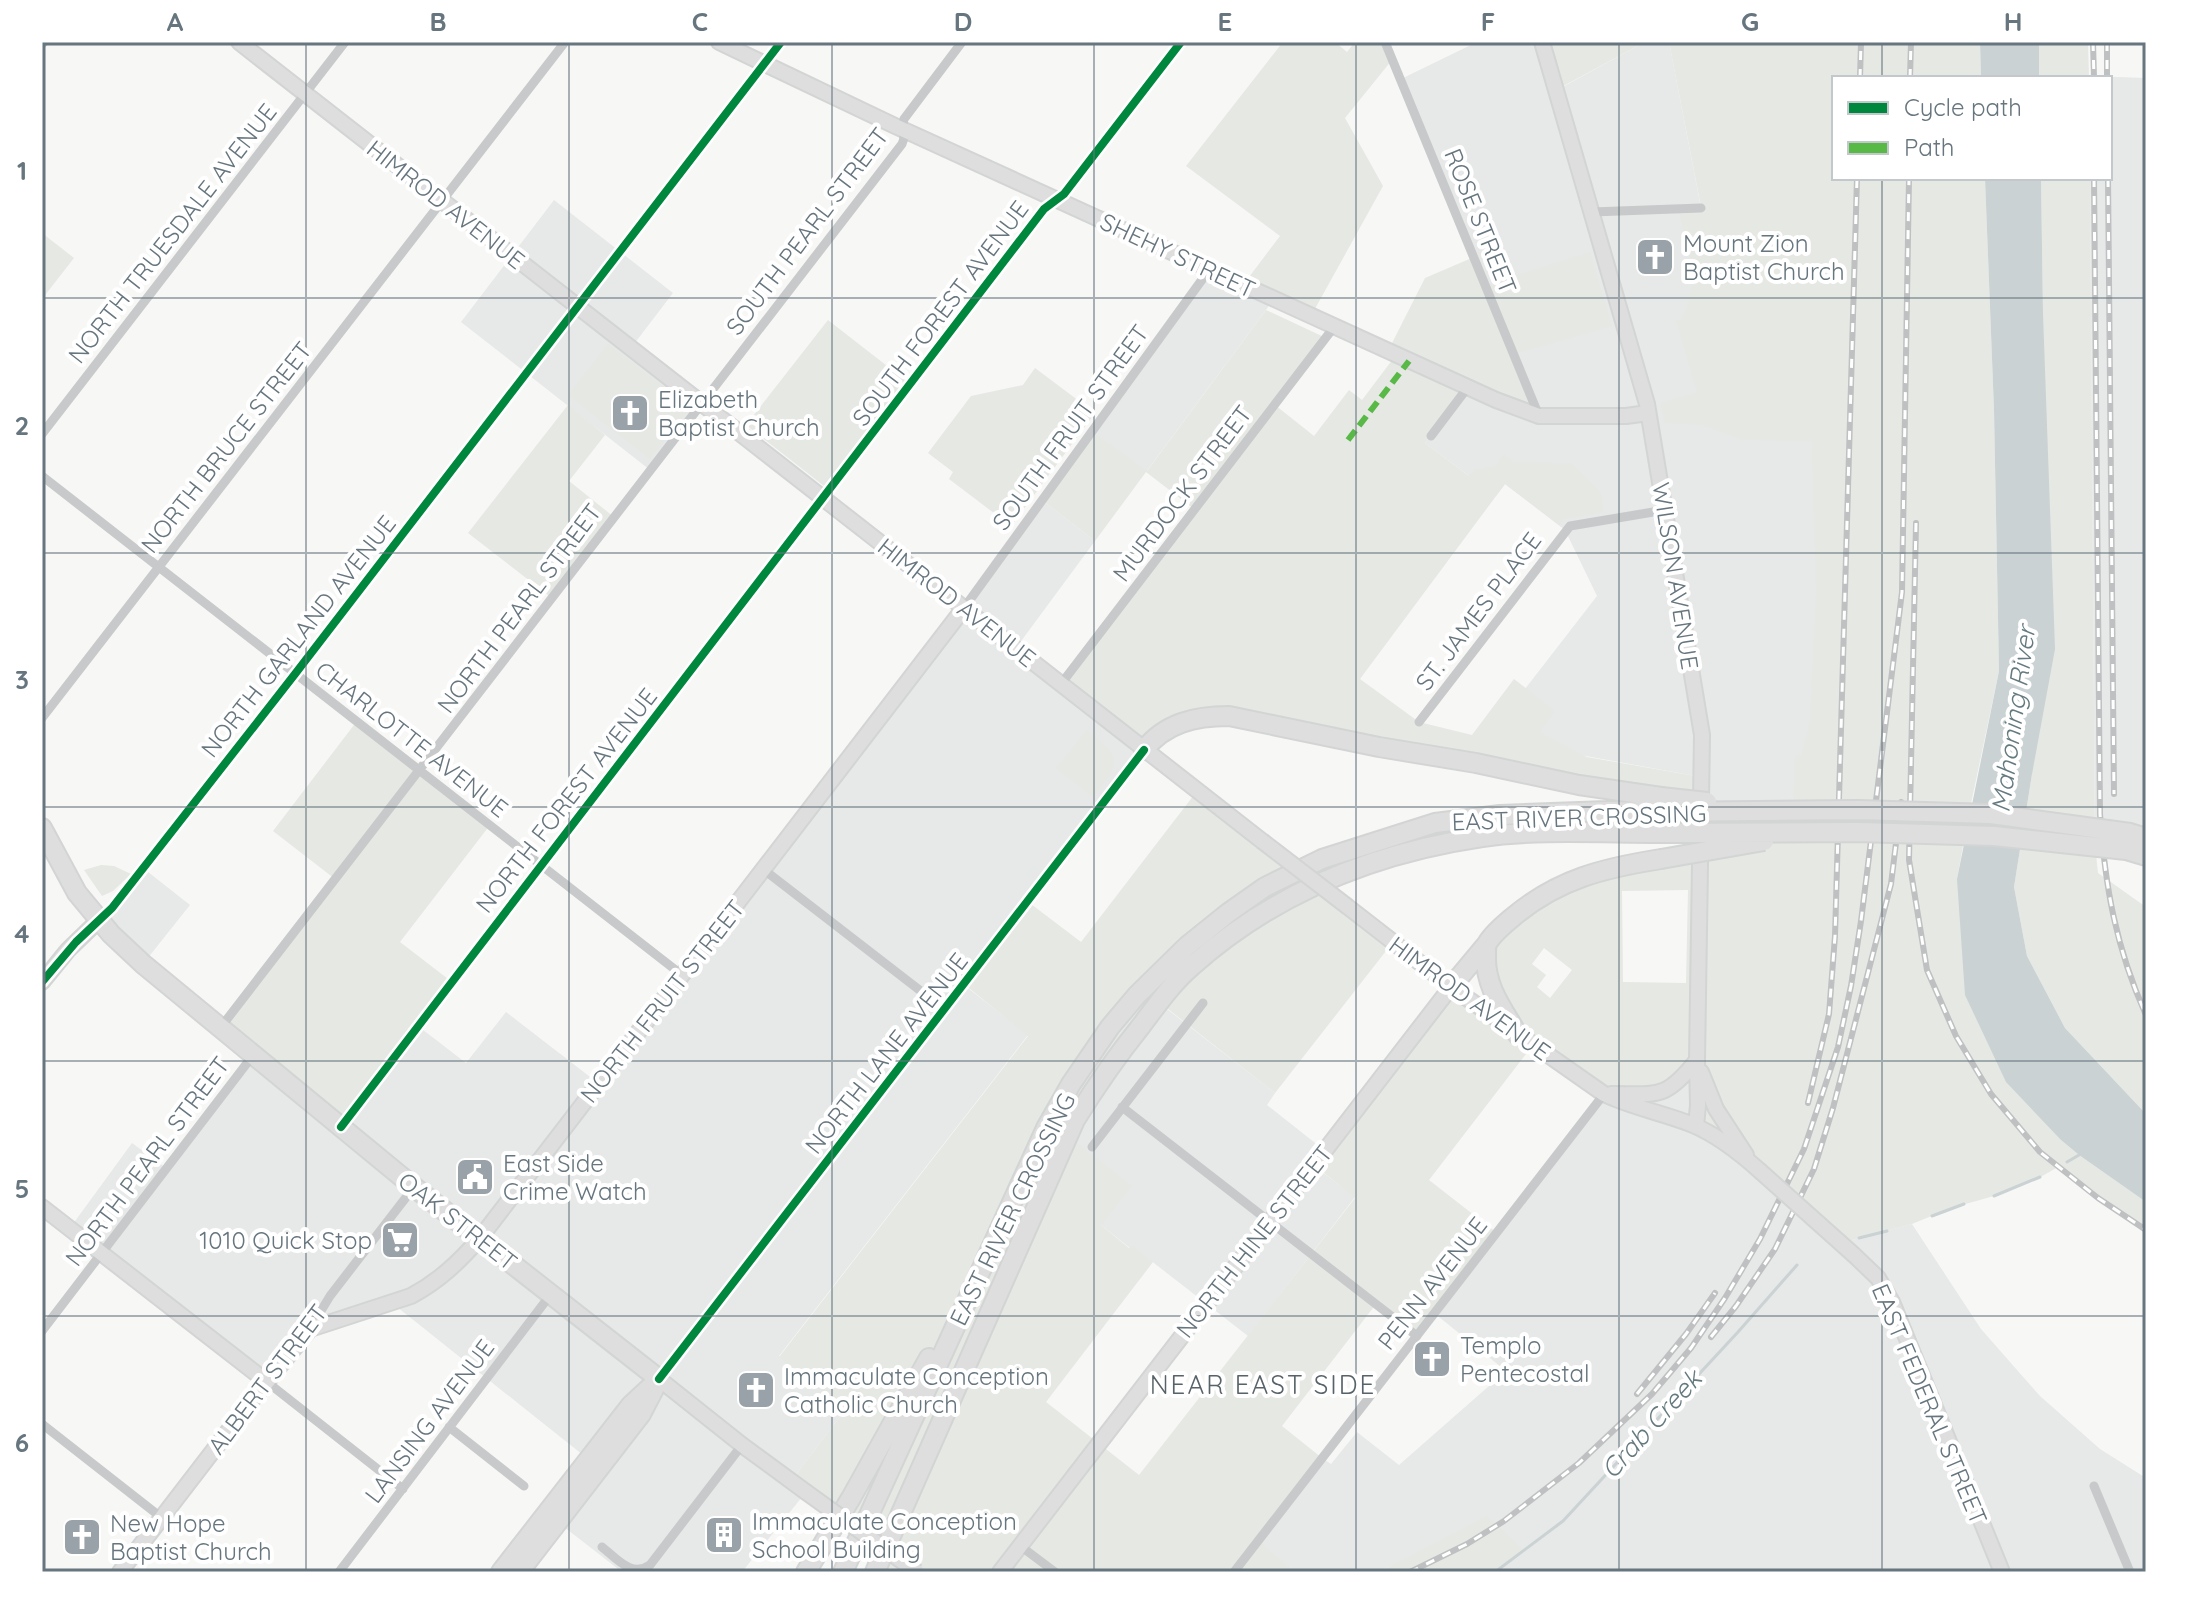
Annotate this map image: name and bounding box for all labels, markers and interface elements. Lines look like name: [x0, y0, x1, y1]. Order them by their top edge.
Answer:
text: A: [167, 5, 184, 38]
text: B: [429, 5, 447, 38]
text: C: [692, 5, 708, 38]
text: D: [954, 5, 972, 38]
text: E: [1218, 5, 1232, 38]
text: F: [1481, 5, 1495, 38]
text: G: [1741, 5, 1759, 38]
text: H: [2004, 5, 2022, 38]
legend: [1832, 76, 2112, 180]
text: Cycle path: [1904, 92, 2022, 122]
street label: NORTH TRUESDALE AVENUE: [61, 97, 283, 369]
street label: SOUTH PEARL STREET: [719, 121, 895, 341]
text: Path: [1904, 132, 1955, 162]
street label: HIMROD AVENUE: [361, 133, 531, 275]
street label: ROSE STREET: [1438, 144, 1524, 298]
text: 1: [17, 154, 27, 187]
street label: SOUTH FOREST AVENUE: [845, 194, 1035, 432]
street label: SHEHY STREET: [1096, 206, 1260, 304]
place label: Mount Zion Baptist Church: [1683, 228, 1845, 286]
church icon: Mount Zion Baptist Church: [1634, 236, 1676, 278]
street label: SOUTH FRUIT STREET: [985, 318, 1155, 536]
street label: NORTH BRUCE STREET: [134, 335, 318, 559]
place label: Elizabeth Baptist Church: [658, 384, 820, 442]
church icon: Elizabeth Baptist Church: [609, 392, 651, 434]
street label: MURDOCK STREET: [1106, 399, 1258, 587]
text: 2: [15, 409, 29, 442]
street label: WILSON AVENUE: [1646, 480, 1706, 672]
street label: NORTH PEARL STREET: [430, 497, 608, 719]
street label: NORTH GARLAND AVENUE: [194, 509, 402, 763]
street label: ST. JAMES PLACE: [1409, 526, 1547, 696]
street label: HIMROD AVENUE: [872, 531, 1042, 673]
water label: Mahoning River: [1984, 621, 2043, 814]
street label: CHARLOTTE AVENUE: [310, 655, 514, 823]
text: 3: [15, 663, 29, 696]
street label: NORTH FOREST AVENUE: [469, 682, 663, 918]
street label: EAST RIVER CROSSING: [1451, 798, 1707, 836]
street label: NORTH FRUIT STREET: [573, 893, 751, 1109]
text: 4: [14, 917, 30, 950]
street label: HIMROD AVENUE: [1383, 929, 1557, 1067]
street label: NORTH LANE AVENUE: [798, 946, 974, 1160]
street label: NORTH PEARL STREET: [58, 1050, 236, 1272]
street label: EAST RIVER CROSSING: [943, 1088, 1081, 1330]
street label: NORTH HINE STREET: [1169, 1139, 1339, 1343]
place label: East Side Crime Watch: [503, 1148, 647, 1206]
public building icon: East Side Crime Watch: [454, 1156, 496, 1198]
street label: OAK STREET: [393, 1165, 523, 1277]
text: 5: [15, 1172, 29, 1205]
street label: PENN AVENUE: [1371, 1211, 1493, 1355]
supermarket icon: 1010 Quick Stop: [379, 1219, 421, 1261]
place label: 1010 Quick Stop: [199, 1225, 372, 1255]
street label: EAST FEDERAL STREET: [1866, 1279, 1994, 1529]
street label: ALBERT STREET: [201, 1298, 333, 1460]
place label: Templo Pentecostal: [1460, 1330, 1589, 1388]
street label: LANSING AVENUE: [358, 1333, 500, 1509]
church icon: Templo Pentecostal: [1411, 1338, 1453, 1380]
place label: Immaculate Conception Catholic Church: [784, 1361, 1049, 1419]
water label: Crab Creek: [1594, 1361, 1710, 1485]
district label: NEAR EAST SIDE: [1150, 1368, 1376, 1401]
church icon: Immaculate Conception Catholic Church: [735, 1369, 777, 1411]
text: 6: [15, 1426, 29, 1459]
place label: Immaculate Conception School Building: [752, 1506, 1017, 1564]
place label: New Hope Baptist Church: [110, 1508, 272, 1566]
building icon: Immaculate Conception School Building: [703, 1514, 745, 1556]
church icon: New Hope Baptist Church: [61, 1516, 103, 1558]

